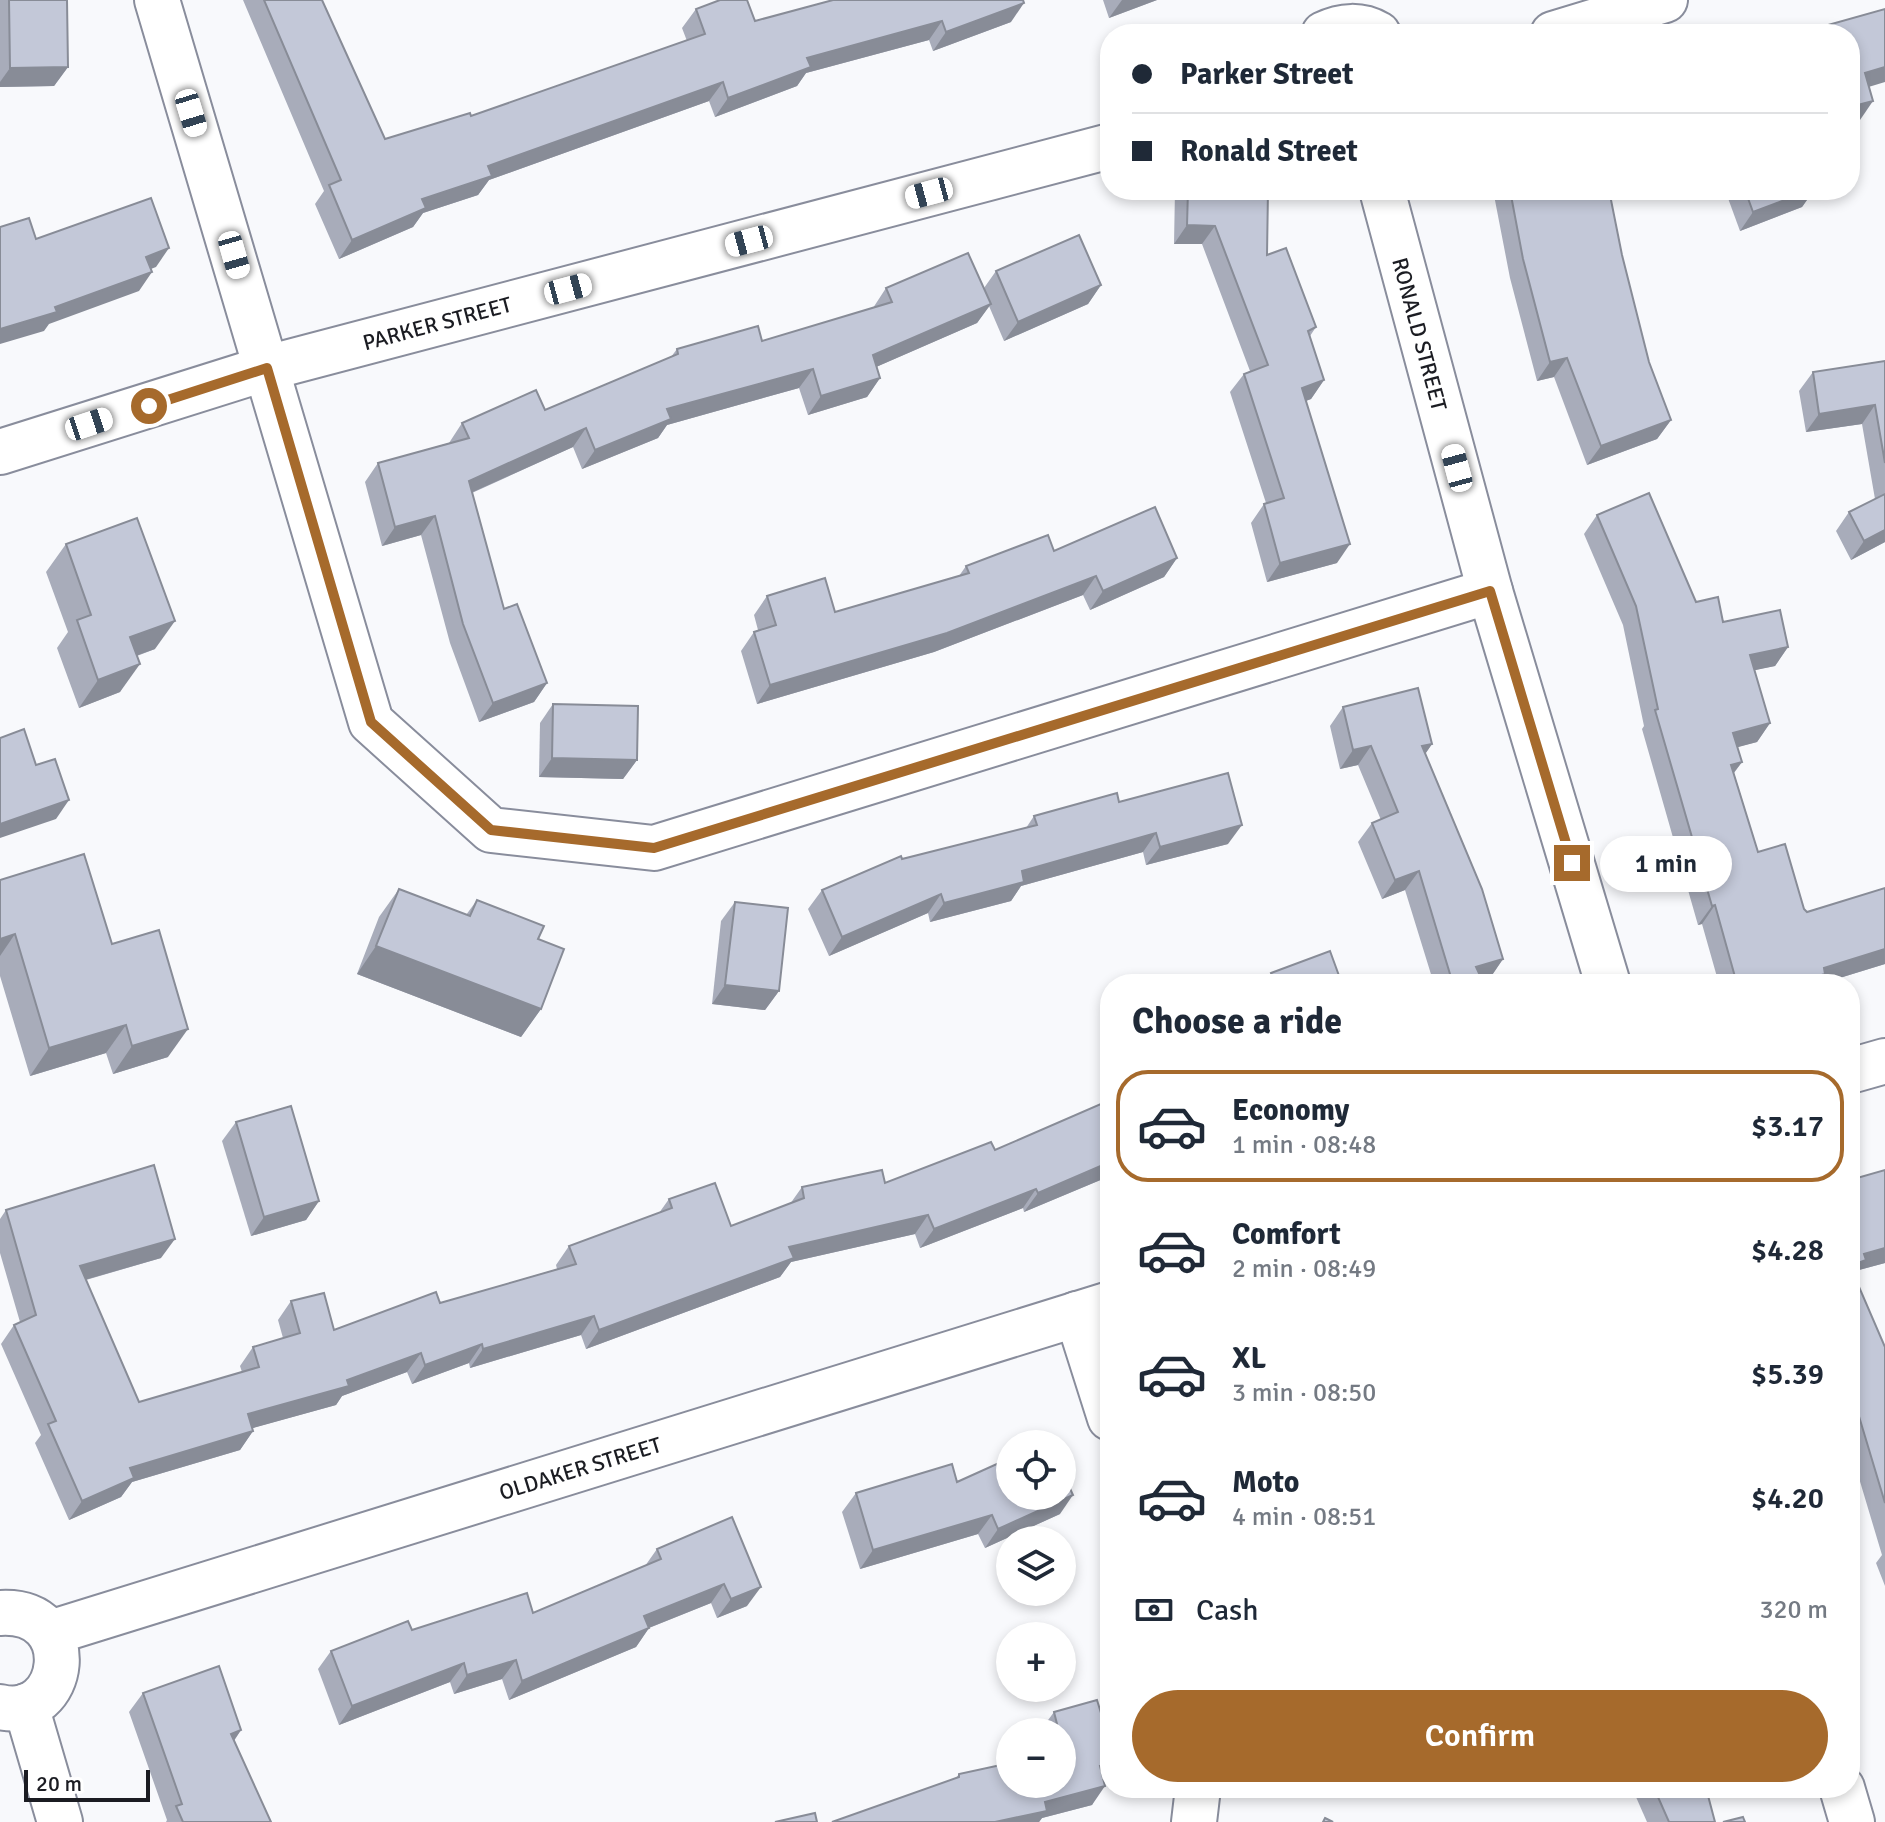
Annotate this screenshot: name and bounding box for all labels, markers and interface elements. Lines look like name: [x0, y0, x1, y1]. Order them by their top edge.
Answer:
text: Parker Street: [1180, 56, 1353, 93]
car: [173, 87, 209, 139]
text: Ronald Street: [1180, 133, 1358, 170]
car: [903, 175, 955, 211]
car: [723, 223, 775, 259]
car: [216, 229, 252, 281]
street label: RONALD STREET: [1386, 255, 1453, 414]
car: [542, 271, 594, 307]
street label: PARKER STREET: [360, 291, 515, 356]
route start: [131, 388, 167, 424]
car: [62, 405, 116, 443]
car: [1439, 442, 1475, 494]
callout: 1 min: [1600, 835, 1732, 891]
route end: [1554, 845, 1590, 881]
text: 1 min: [1635, 848, 1697, 880]
text: Choose a ride: [1132, 999, 1342, 1044]
icon: car: [1136, 1090, 1208, 1162]
text: Economy: [1232, 1092, 1349, 1129]
text: $3.17: [1751, 1108, 1824, 1145]
text: 1 min · 08:48: [1232, 1129, 1376, 1161]
icon: car: [1136, 1214, 1208, 1286]
text: Comfort: [1232, 1216, 1341, 1253]
text: $4.28: [1751, 1232, 1824, 1269]
text: 2 min · 08:49: [1232, 1253, 1376, 1285]
icon: car: [1136, 1338, 1208, 1410]
text: XL: [1232, 1340, 1266, 1377]
text: $5.39: [1751, 1356, 1824, 1393]
text: 3 min · 08:50: [1232, 1377, 1376, 1409]
map controls: [996, 1430, 1076, 1798]
button: locate: [996, 1430, 1076, 1510]
street label: OLDAKER STREET: [496, 1431, 665, 1506]
icon: car: [1136, 1462, 1208, 1534]
text: Moto: [1232, 1464, 1299, 1501]
text: $4.20: [1751, 1480, 1824, 1517]
text: 4 min · 08:51: [1232, 1501, 1376, 1533]
button: layers: [996, 1526, 1076, 1606]
icon: cash: [1132, 1588, 1176, 1632]
text: Cash: [1196, 1592, 1259, 1629]
text: 320 m: [1759, 1594, 1828, 1626]
button: +: [996, 1622, 1076, 1702]
button: Confirm: [1132, 1690, 1828, 1782]
button: −: [996, 1718, 1076, 1798]
scale bar: [24, 1766, 150, 1802]
text: 20 m: [36, 1770, 82, 1797]

